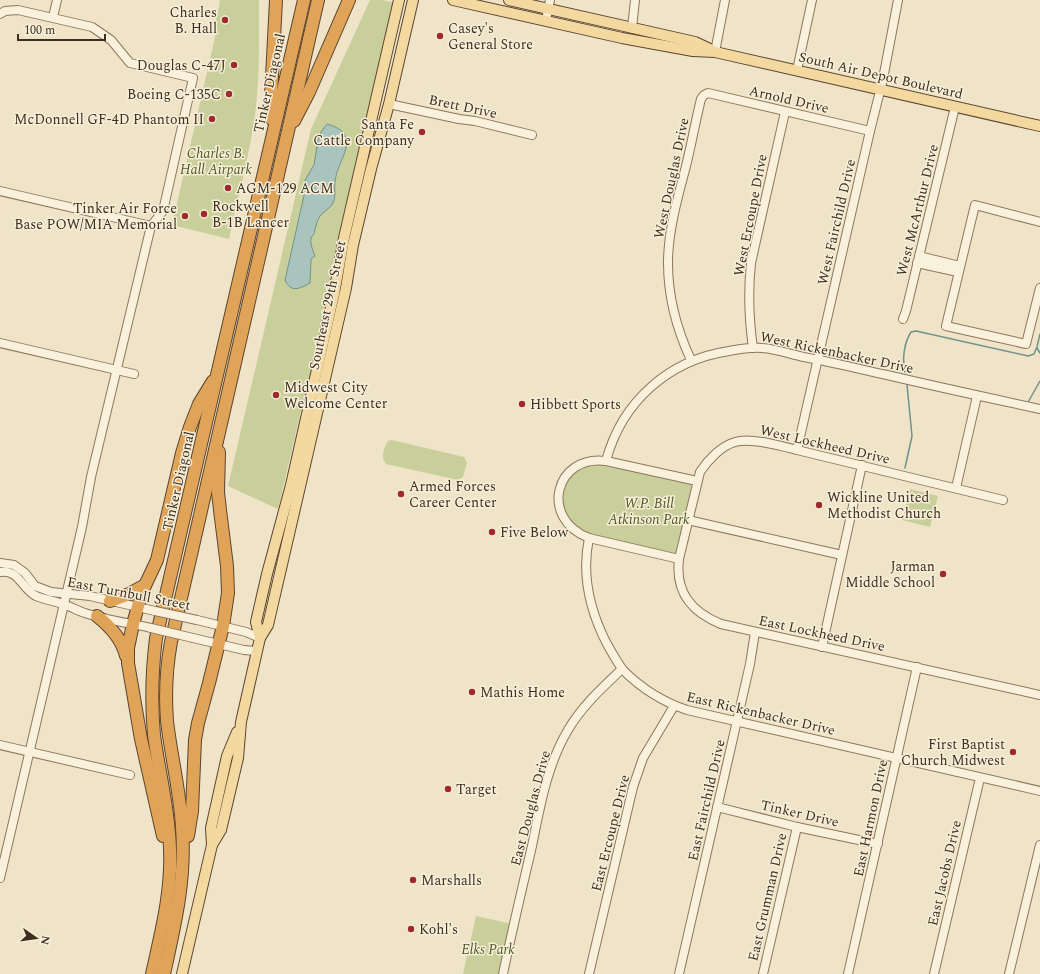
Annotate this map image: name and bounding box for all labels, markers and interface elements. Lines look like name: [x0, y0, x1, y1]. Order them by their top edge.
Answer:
place label: Charles B. Hall: [169, 2, 217, 39]
marker: Charles B. Hall: [220, 15, 230, 25]
scale bar: [18, 16, 105, 42]
place label: Casey's General Store: [448, 18, 533, 55]
text: 100 m: [24, 21, 55, 40]
street label: Tinker Diagonal: [248, 31, 291, 135]
marker: Casey's General Store: [435, 31, 445, 41]
street label: South Air Depot Boulevard: [797, 46, 965, 105]
place label: Douglas C-47J: [137, 55, 226, 76]
marker: Douglas C-47J: [229, 60, 239, 70]
street label: Arnold Drive: [747, 80, 831, 119]
place label: Boeing C-135C: [127, 84, 221, 105]
marker: Boeing C-135C: [224, 89, 234, 99]
street label: Brett Drive: [427, 89, 499, 124]
place label: McDonnell GF-4D Phantom II: [14, 109, 204, 130]
marker: McDonnell GF-4D Phantom II: [207, 114, 217, 124]
place label: Santa Fe Cattle Company: [313, 114, 415, 151]
street label: West Douglas Drive: [648, 115, 695, 241]
marker: Santa Fe Cattle Company: [417, 127, 427, 137]
street label: West McArthur Drive: [891, 142, 944, 278]
park label: Charles B. Hall Airpark: [180, 143, 252, 180]
street label: West Ercoupe Drive: [728, 152, 773, 278]
street label: West Fairchild Drive: [812, 157, 861, 287]
place label: AGM-129 ACM: [236, 178, 334, 199]
marker: AGM-129 ACM: [223, 183, 233, 193]
place label: Rockwell B-1B Lancer: [212, 196, 289, 233]
place label: Tinker Air Force Base POW/MIA Memorial: [14, 198, 177, 235]
marker: Rockwell B-1B Lancer: [199, 209, 209, 219]
marker: Tinker Air Force Base POW/MIA Memorial: [180, 211, 190, 221]
street label: Southeast 29th Street: [304, 239, 351, 372]
street label: West Rickenbacker Drive: [758, 326, 916, 379]
place label: Midwest City Welcome Center: [284, 377, 388, 414]
marker: Midwest City Welcome Center: [271, 390, 281, 400]
place label: Hibbett Sports: [530, 394, 621, 415]
marker: Hibbett Sports: [517, 399, 527, 409]
street label: West Lockheed Drive: [758, 419, 892, 470]
street label: Tinker Diagonal: [157, 429, 200, 533]
place label: Armed Forces Career Center: [409, 476, 497, 513]
place label: Wickline United Methodist Church: [827, 487, 941, 524]
marker: Armed Forces Career Center: [396, 489, 406, 499]
park label: W.P. Bill Atkinson Park: [607, 493, 690, 530]
marker: Wickline United Methodist Church: [814, 500, 824, 510]
place label: Five Below: [500, 522, 569, 543]
marker: Five Below: [487, 527, 497, 537]
place label: Jarman Middle School: [845, 556, 935, 593]
marker: Jarman Middle School: [938, 569, 948, 579]
street label: East Turnbull Street: [65, 571, 192, 616]
street label: East Lockheed Drive: [757, 610, 887, 657]
place label: Mathis Home: [480, 682, 565, 703]
street label: East Rickenbacker Drive: [684, 686, 838, 741]
marker: Mathis Home: [467, 687, 477, 697]
place label: First Baptist Church Midwest: [901, 734, 1005, 771]
street label: East Fairchild Drive: [682, 737, 731, 863]
marker: First Baptist Church Midwest: [1008, 747, 1018, 757]
street label: East Douglas Drive: [505, 748, 556, 868]
street label: East Harmon Drive: [848, 757, 893, 879]
street label: East Ercoupe Drive: [586, 772, 635, 894]
place label: Target: [456, 779, 497, 800]
marker: Target: [443, 784, 453, 794]
street label: Tinker Drive: [759, 794, 841, 833]
street label: East Jacobs Drive: [922, 818, 967, 928]
street label: East Grumman Drive: [742, 831, 793, 963]
place label: Marshalls: [421, 870, 482, 891]
marker: Marshalls: [408, 875, 418, 885]
north arrow: [16, 918, 56, 958]
place label: Kohl's: [419, 919, 458, 940]
marker: Kohl's: [406, 924, 416, 934]
text: N: [36, 934, 55, 946]
park label: Elks Park: [461, 939, 515, 960]

